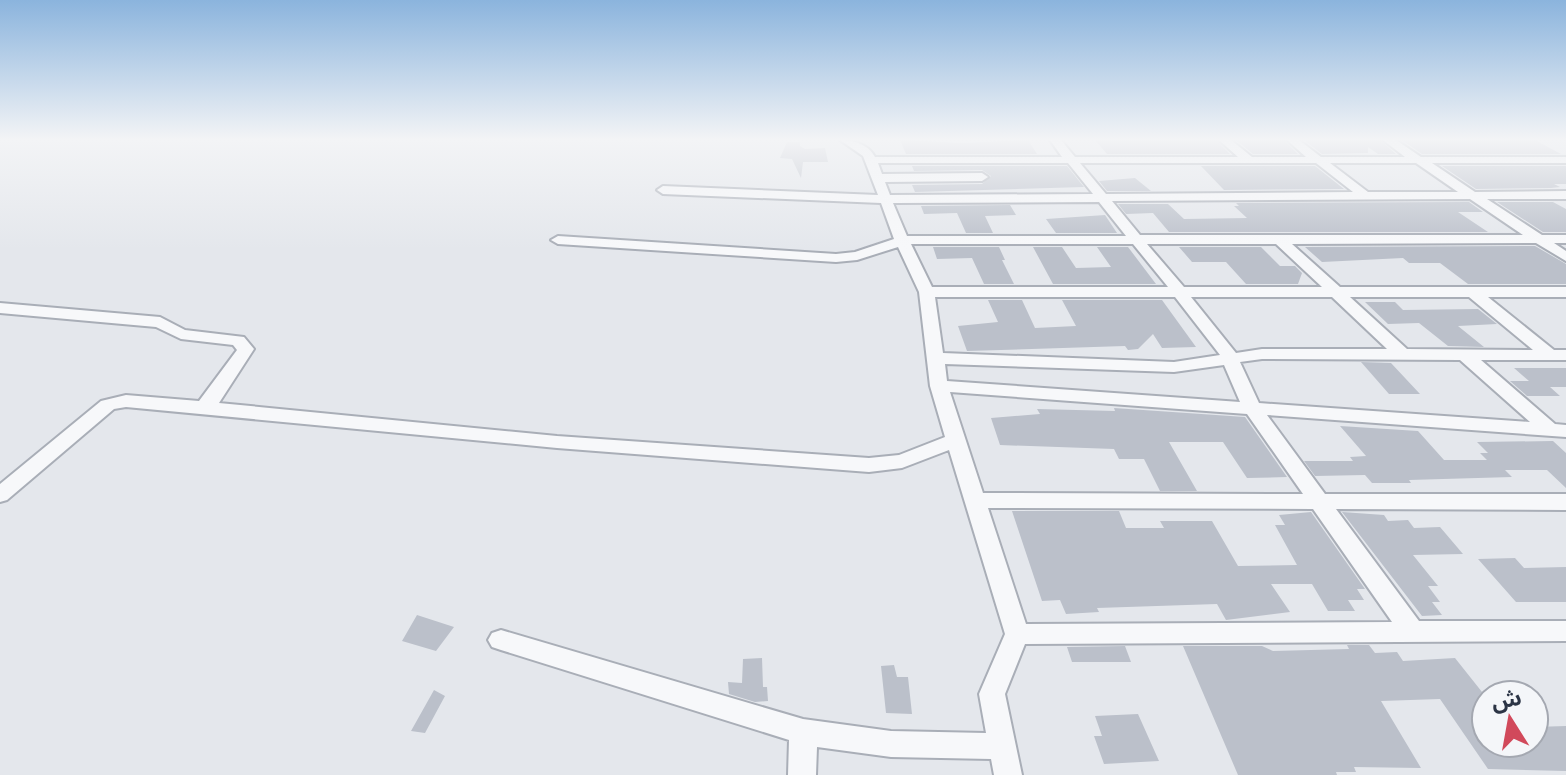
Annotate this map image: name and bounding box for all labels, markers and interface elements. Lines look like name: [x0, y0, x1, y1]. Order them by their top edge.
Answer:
north arrow: [1470, 679, 1550, 759]
text: ش: [1489, 682, 1524, 716]

